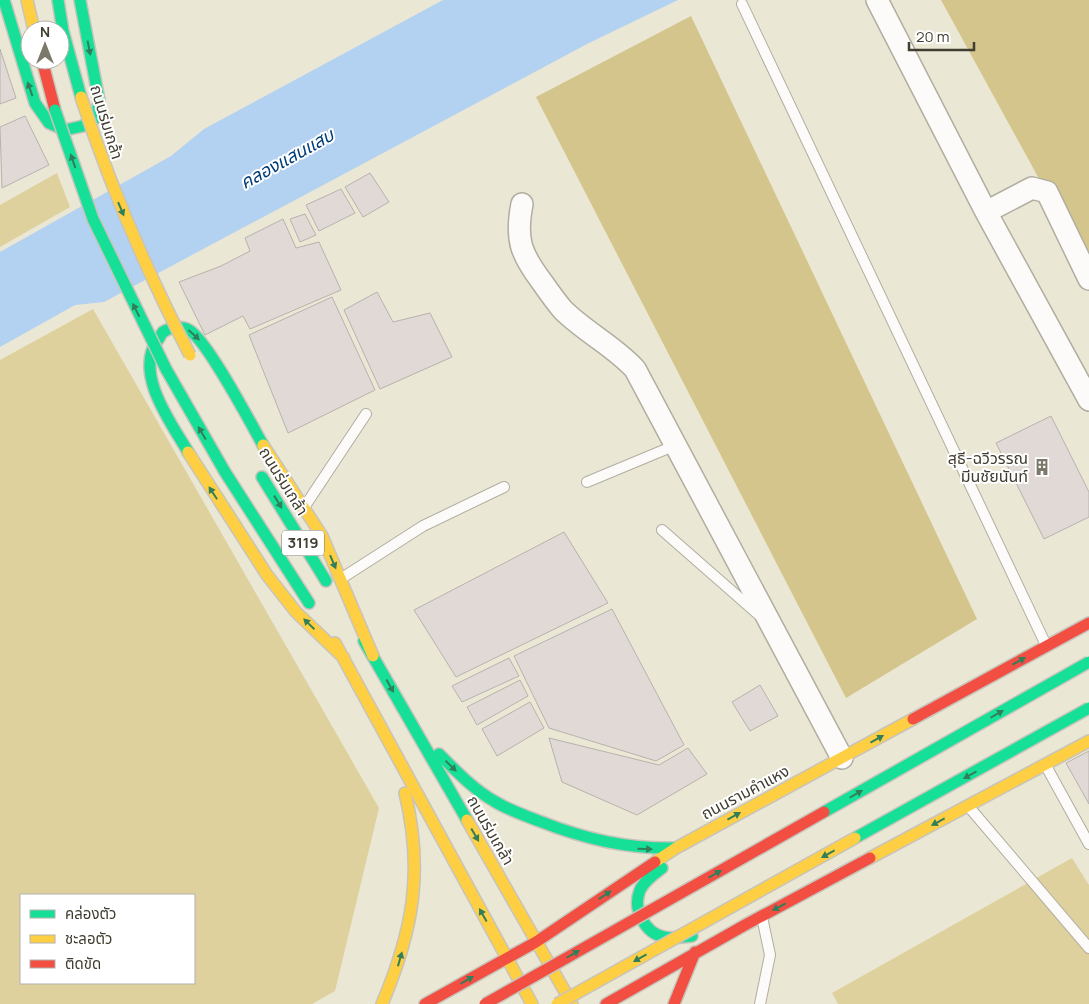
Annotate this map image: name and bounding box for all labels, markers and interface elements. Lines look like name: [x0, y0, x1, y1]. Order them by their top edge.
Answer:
north arrow: [20, 20, 70, 70]
scale bar: [909, 20, 974, 52]
text: N: [40, 22, 50, 41]
text: 20 m: [916, 26, 949, 47]
one-way arrow: [86, 40, 94, 56]
one-way arrow: [26, 81, 34, 96]
street label: ถนนร่มเกล้า: [85, 82, 129, 162]
water label: คลองแสนแสบ: [235, 122, 339, 194]
one-way arrow: [68, 153, 76, 168]
one-way arrow: [117, 202, 125, 216]
one-way arrow: [132, 303, 140, 317]
one-way arrow: [187, 329, 199, 341]
one-way arrow: [197, 426, 206, 439]
street label: ถนนร่มเกล้า: [254, 443, 314, 519]
place label: สุธี-ฉวีวรรณ มีนชัยนันท์: [948, 447, 1028, 487]
building icon: สุธี-ฉวีวรรณ มีนชัยนันท์: [1032, 457, 1052, 477]
one-way arrow: [208, 487, 218, 500]
one-way arrow: [273, 495, 283, 509]
road number: 3119: [282, 530, 324, 556]
one-way arrow: [330, 555, 338, 569]
one-way arrow: [303, 618, 315, 630]
one-way arrow: [1012, 657, 1027, 665]
one-way arrow: [386, 678, 394, 693]
one-way arrow: [990, 710, 1005, 718]
one-way arrow: [870, 735, 884, 743]
one-way arrow: [445, 760, 457, 772]
street label: ถนนรามคำแหง: [697, 760, 793, 824]
one-way arrow: [963, 770, 977, 779]
one-way arrow: [849, 790, 863, 798]
street label: ถนนร่มเกล้า: [462, 791, 520, 869]
one-way arrow: [726, 812, 741, 820]
one-way arrow: [931, 818, 946, 826]
one-way arrow: [471, 828, 479, 843]
one-way arrow: [637, 845, 653, 853]
one-way arrow: [821, 849, 835, 858]
one-way arrow: [707, 870, 722, 878]
one-way arrow: [598, 890, 612, 900]
legend: [20, 894, 195, 984]
text: คล่องตัว: [65, 903, 116, 924]
one-way arrow: [772, 903, 787, 911]
one-way arrow: [479, 907, 487, 922]
text: ชะลอตัว: [65, 928, 112, 949]
one-way arrow: [566, 950, 581, 958]
one-way arrow: [396, 951, 404, 967]
text: ติดขัด: [65, 953, 101, 974]
one-way arrow: [633, 954, 647, 962]
one-way arrow: [461, 975, 474, 984]

